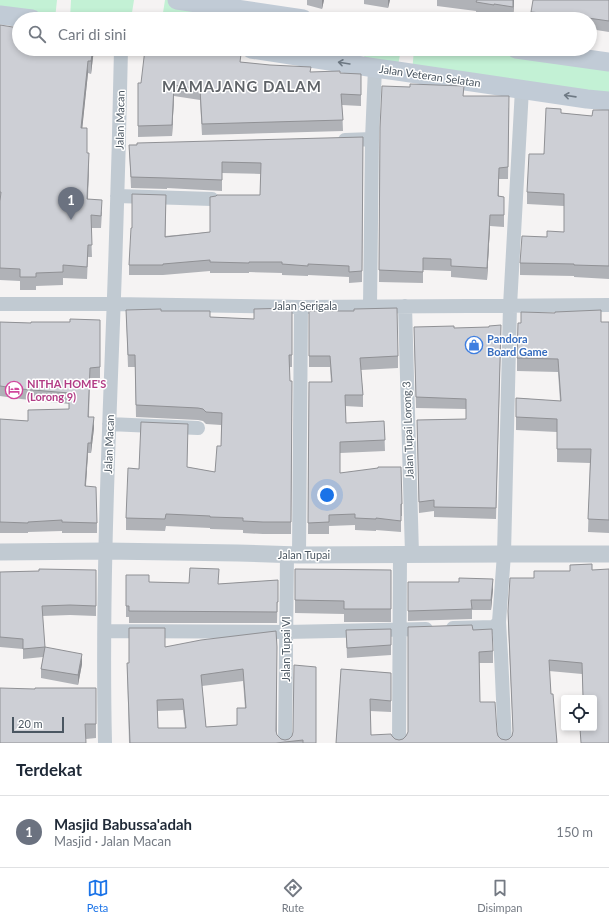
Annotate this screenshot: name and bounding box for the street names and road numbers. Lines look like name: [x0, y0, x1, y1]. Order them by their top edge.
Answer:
street label: Jalan Veteran Selatan: [379, 62, 482, 89]
street label: Jalan Macan: [112, 90, 127, 150]
street label: Jalan Serigala: [273, 299, 337, 312]
street label: Jalan Tupai Lorong 3: [399, 381, 416, 479]
street label: Jalan Macan: [101, 414, 116, 474]
street label: Jalan Tupai: [278, 548, 331, 561]
street label: Jalan Tupai VI: [279, 616, 292, 682]

